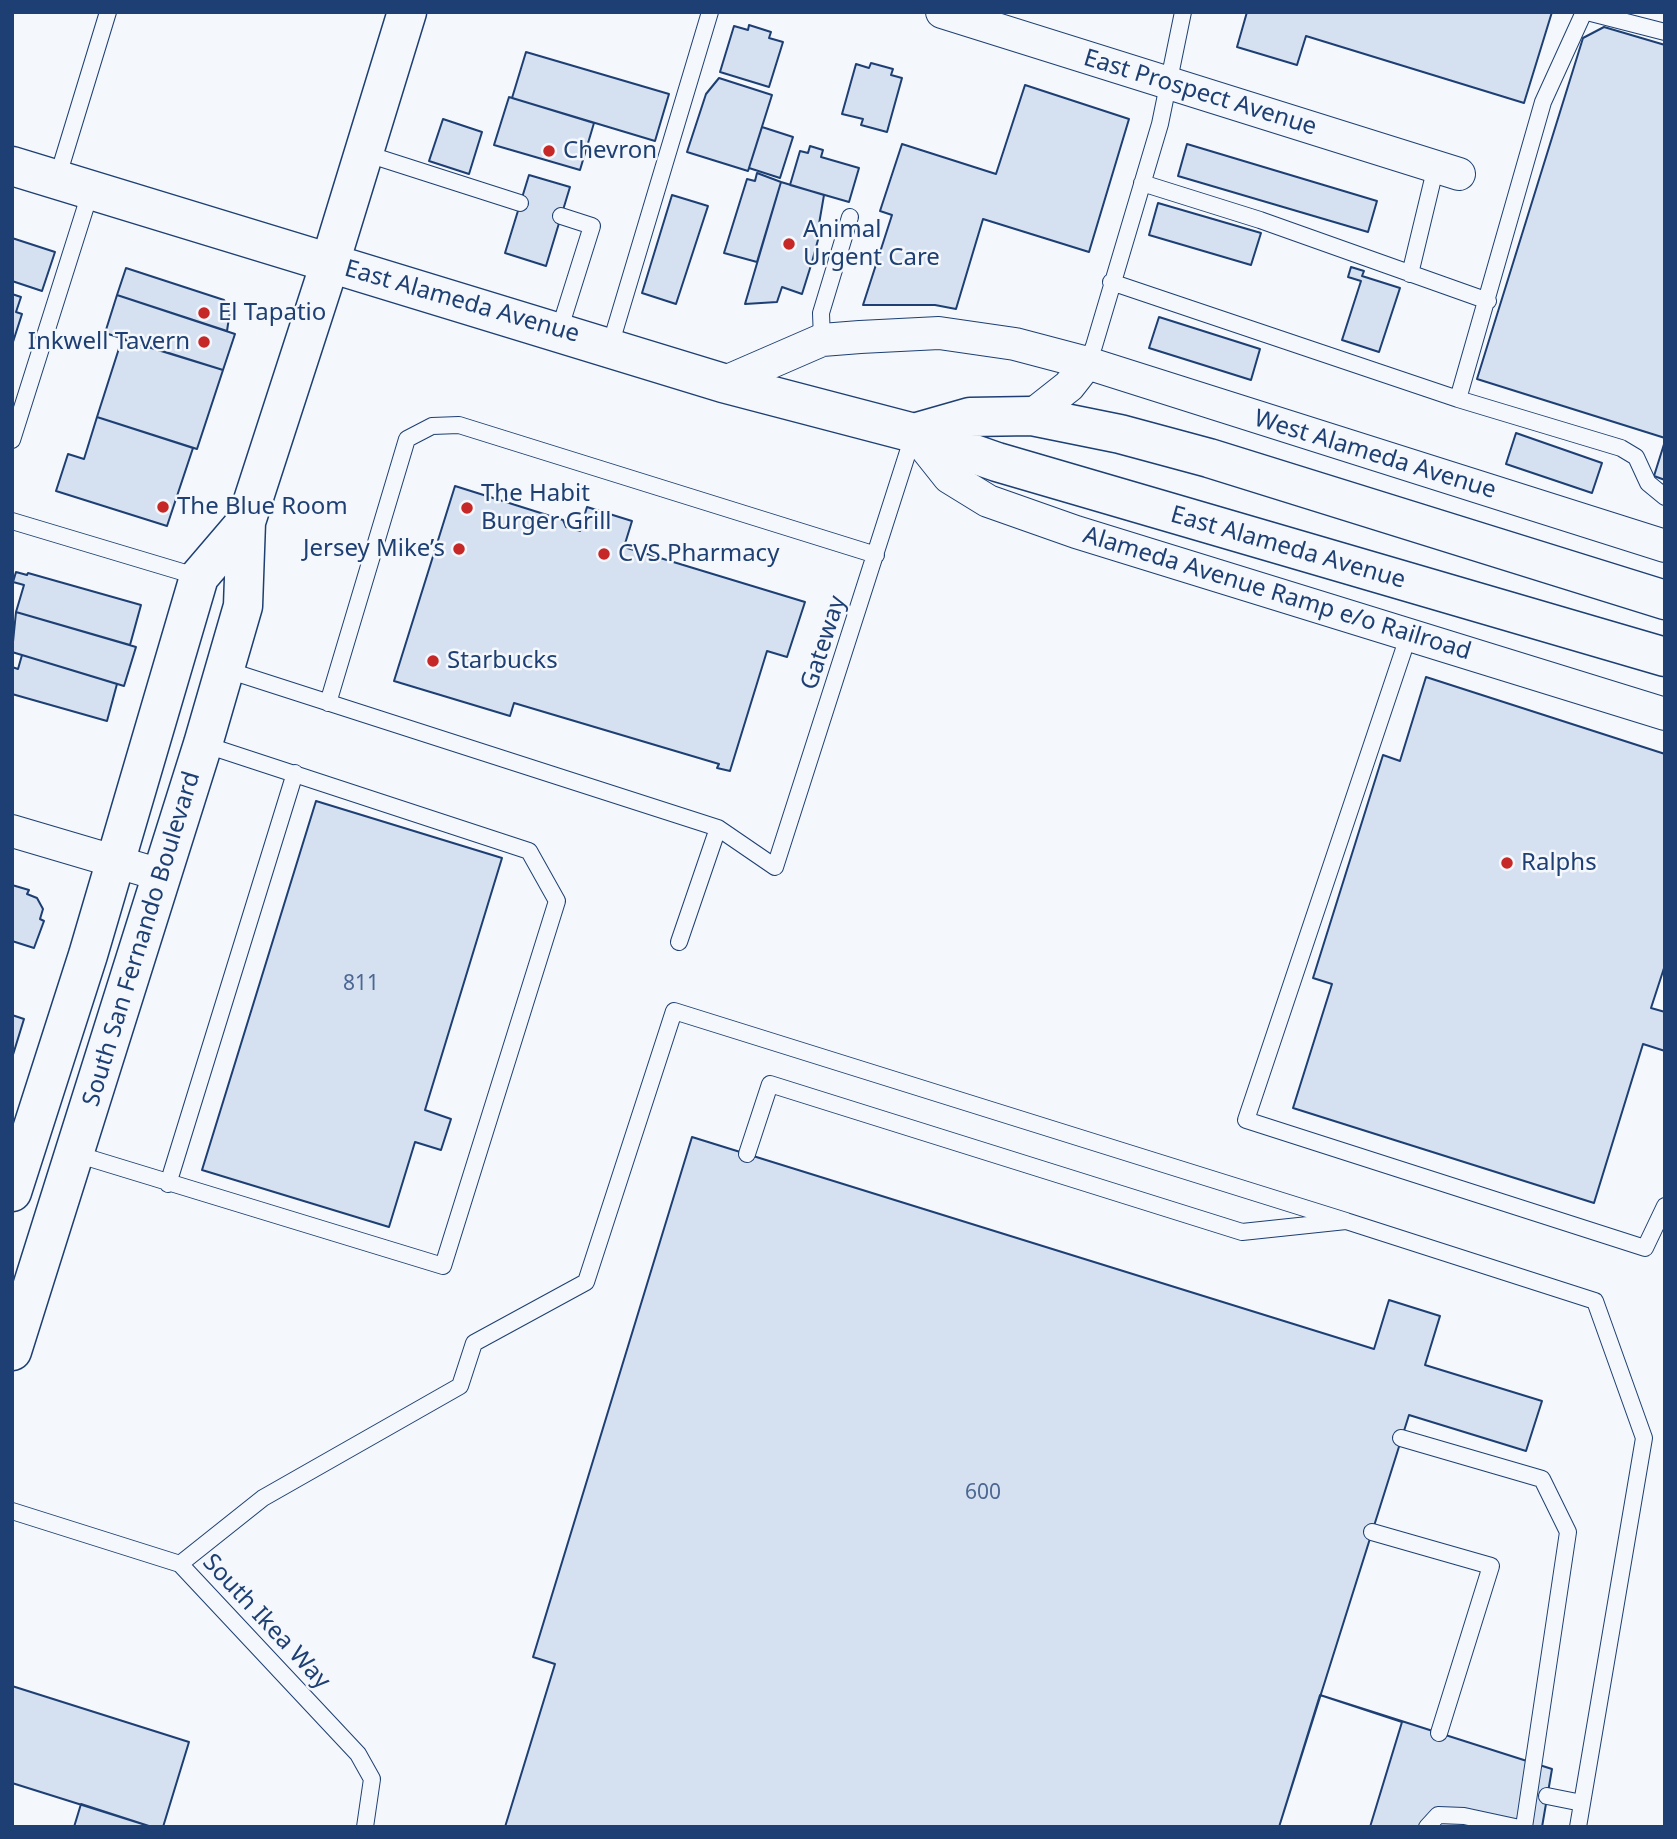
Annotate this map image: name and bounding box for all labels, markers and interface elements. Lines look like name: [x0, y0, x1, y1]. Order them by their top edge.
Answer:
street label: East Prospect Avenue: [1080, 44, 1320, 142]
place label: Chevron: [563, 137, 657, 165]
marker: Chevron: [541, 143, 557, 159]
place label: Animal Urgent Care: [803, 216, 940, 272]
marker: Animal Urgent Care: [781, 236, 797, 252]
street label: East Alameda Avenue: [341, 255, 583, 349]
place label: El Tapatio: [218, 299, 326, 327]
marker: El Tapatio: [196, 305, 212, 321]
place label: Inkwell Tavern: [28, 328, 190, 356]
marker: Inkwell Tavern: [196, 334, 212, 350]
street label: West Alameda Avenue: [1251, 404, 1499, 506]
place label: The Habit Burger Grill: [481, 480, 612, 536]
place label: The Blue Room: [177, 493, 348, 521]
marker: The Blue Room: [155, 499, 171, 515]
marker: The Habit Burger Grill: [459, 500, 475, 516]
street label: East Alameda Avenue: [1167, 501, 1409, 595]
street label: Alameda Avenue Ramp e/o Railroad: [1080, 521, 1474, 667]
place label: Jersey Mike’s: [303, 535, 445, 563]
place label: CVS Pharmacy: [618, 540, 779, 568]
marker: Jersey Mike’s: [451, 541, 467, 557]
marker: CVS Pharmacy: [596, 546, 612, 562]
street label: Gateway: [795, 592, 853, 694]
place label: Starbucks: [447, 647, 558, 675]
marker: Starbucks: [425, 653, 441, 669]
street label: South San Fernando Boulevard: [77, 768, 207, 1110]
place label: Ralphs: [1521, 849, 1597, 877]
marker: Ralphs: [1499, 855, 1515, 871]
house number: 811: [343, 971, 379, 997]
house number: 600: [965, 1480, 1001, 1506]
street label: South Ikea Way: [196, 1549, 336, 1695]

